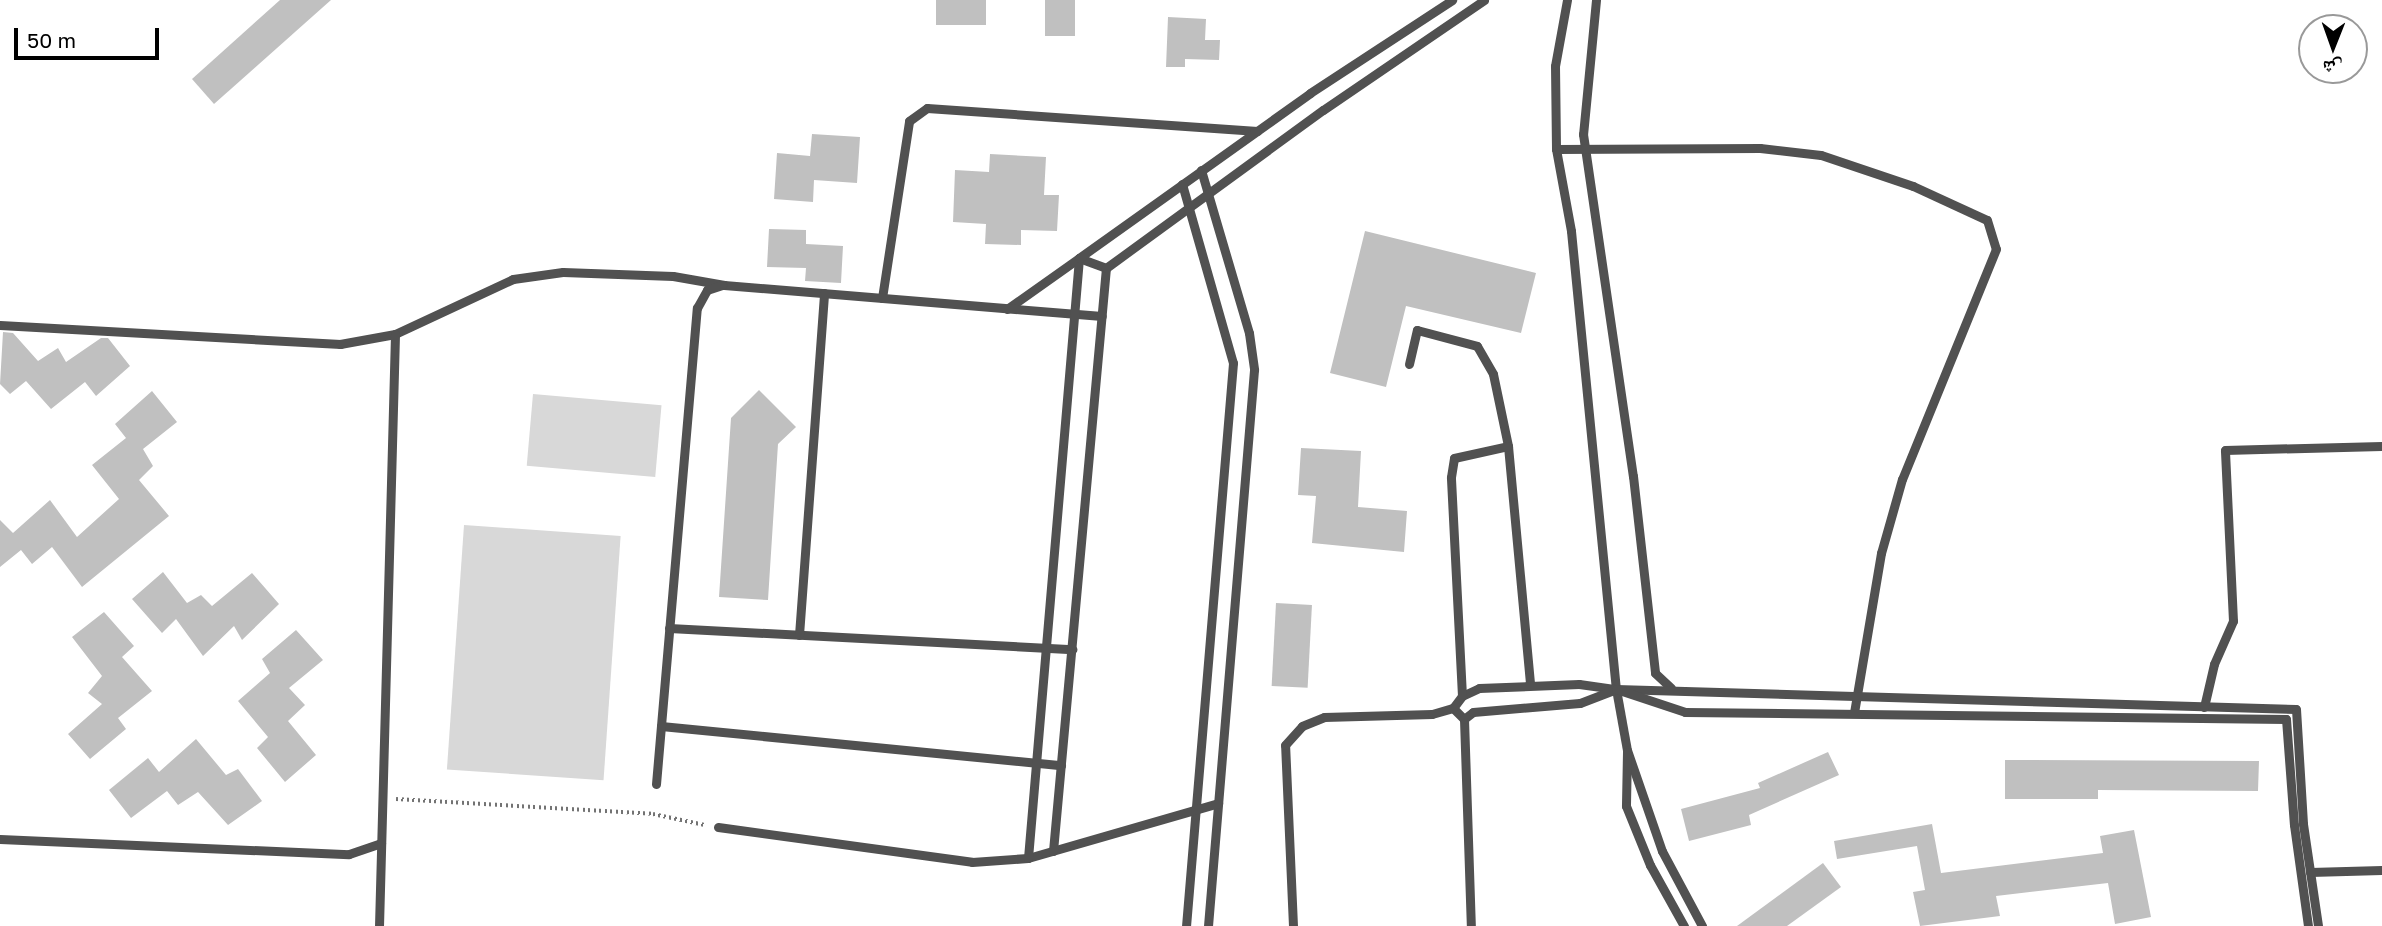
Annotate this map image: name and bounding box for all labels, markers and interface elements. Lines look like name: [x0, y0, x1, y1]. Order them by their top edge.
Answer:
scale bar: [18, 14, 163, 58]
north arrow: [2298, 14, 2368, 84]
text: 50 m: [27, 27, 76, 53]
text: ش: [2322, 57, 2343, 80]

